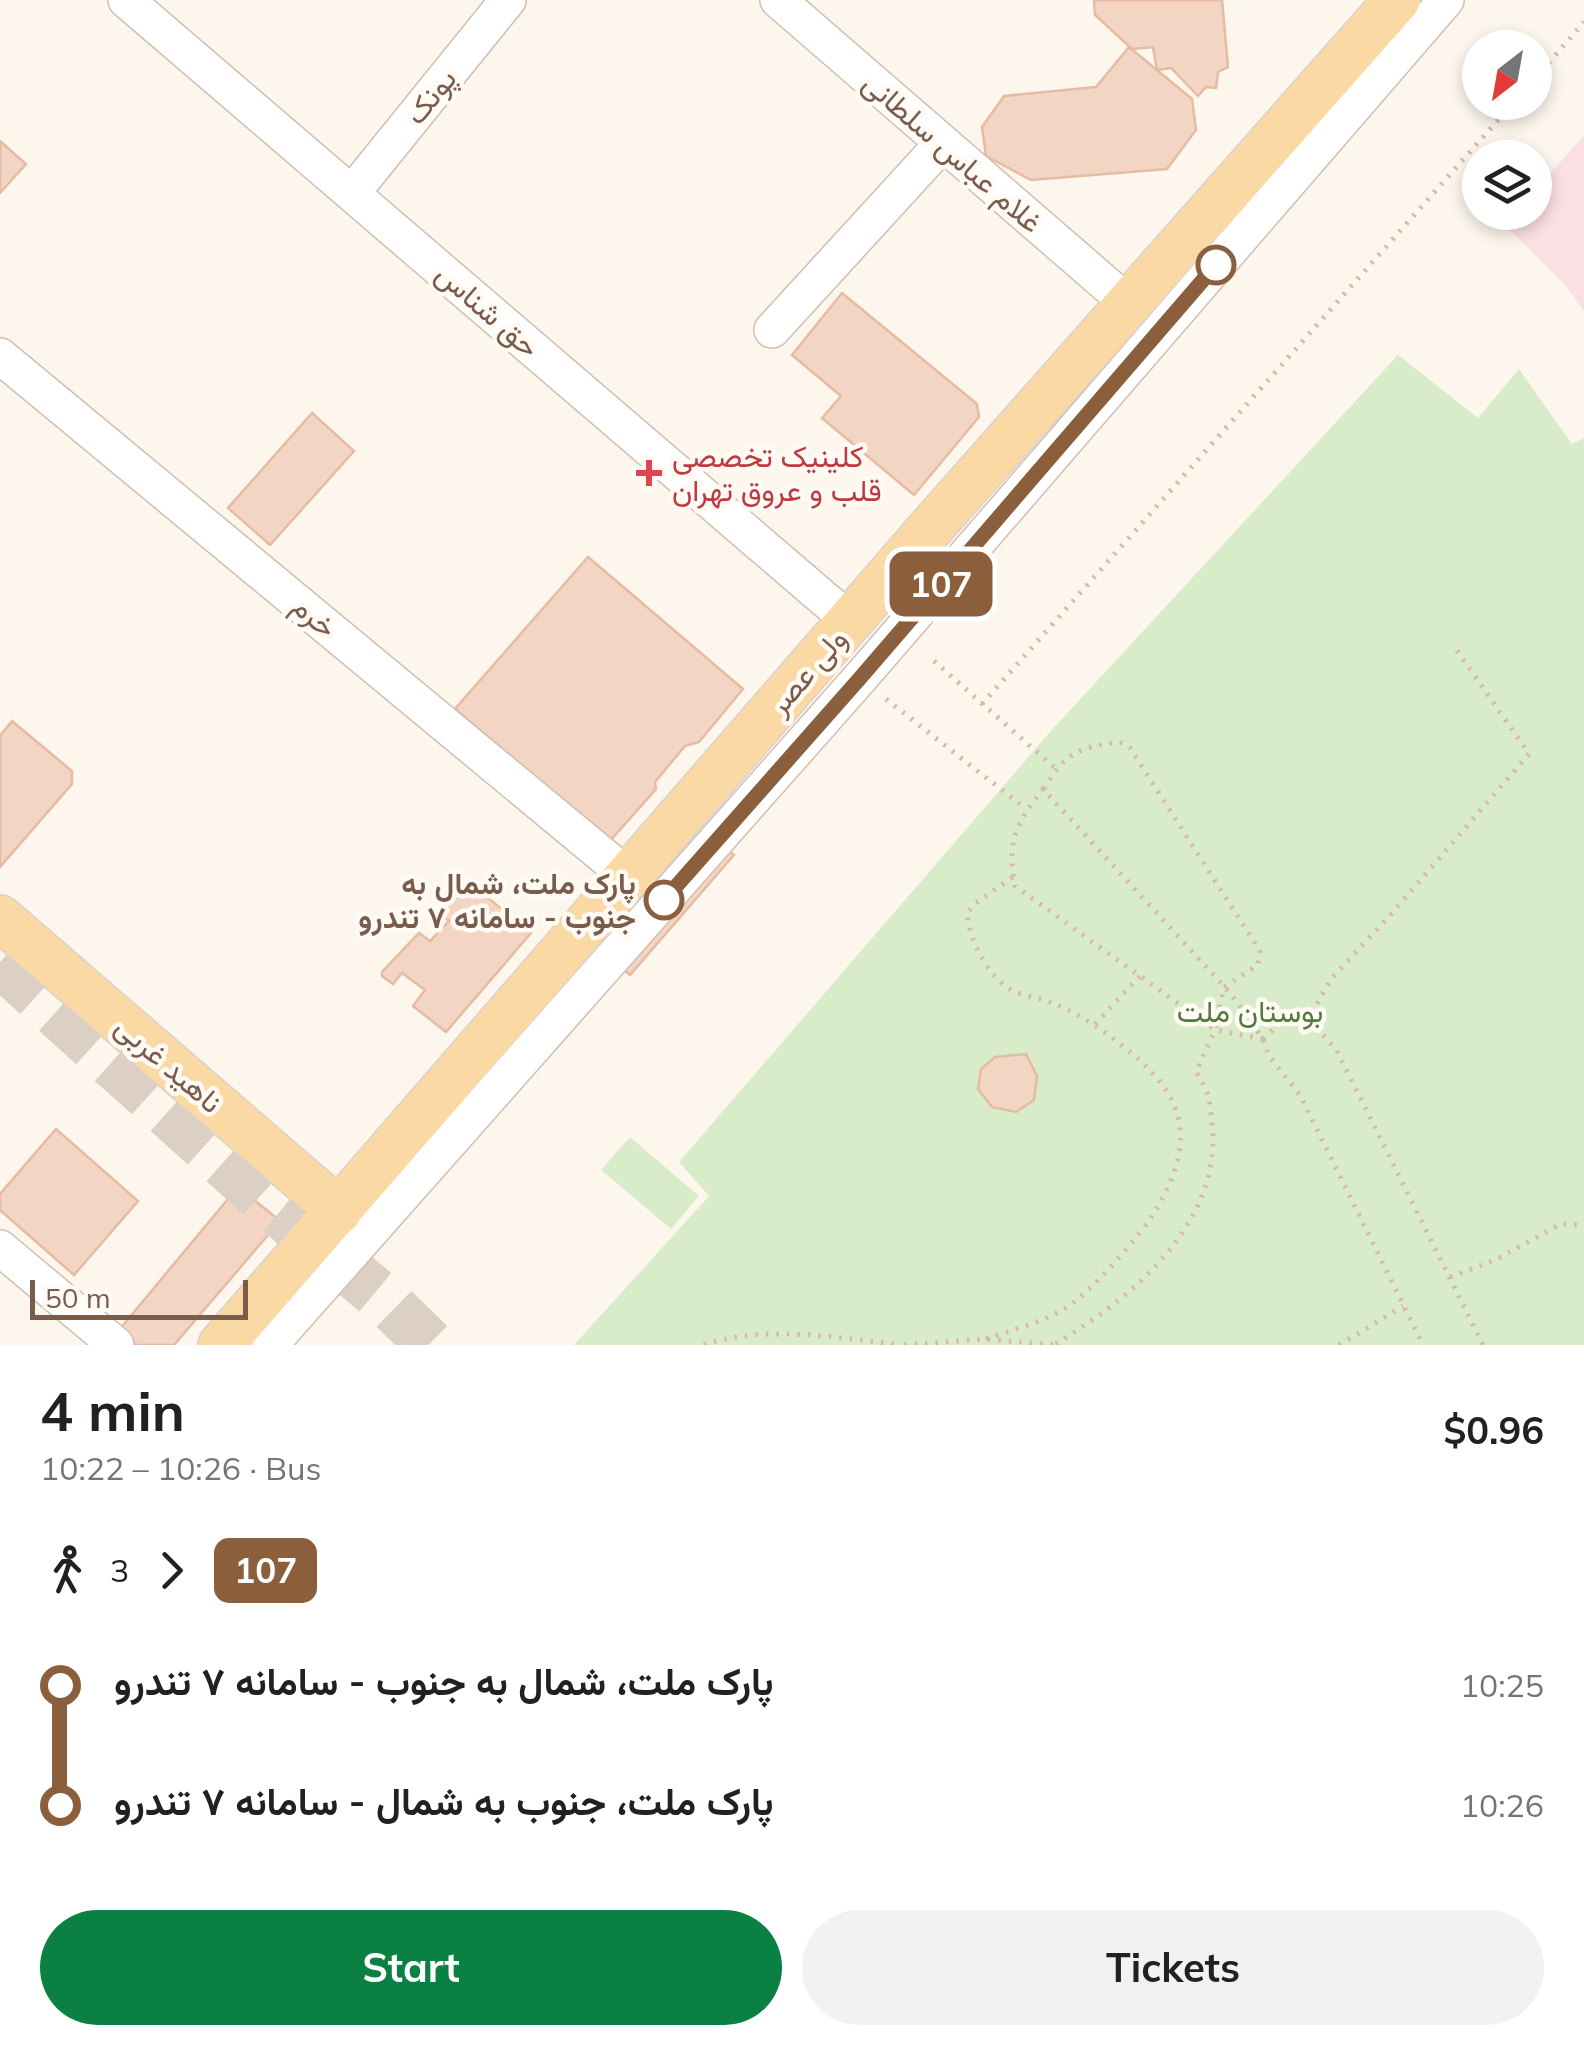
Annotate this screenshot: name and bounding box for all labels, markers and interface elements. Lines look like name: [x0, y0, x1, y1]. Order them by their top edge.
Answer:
north arrow: [1462, 30, 1552, 120]
map controls: [1462, 30, 1552, 230]
street label: پونک: [396, 60, 466, 133]
street label: غلام عباس سلطانی: [855, 64, 1051, 241]
button: layers: [1462, 140, 1552, 230]
unlabelled marker: [1197, 246, 1235, 284]
street label: حق شناس: [428, 254, 548, 366]
place label: کلینیک تخصصی قلب و عروق تهران: [672, 437, 882, 509]
marker: کلینیک تخصصی قلب و عروق تهران: [636, 460, 662, 486]
line badge: 107: [884, 552, 998, 616]
text: 107: [909, 562, 973, 606]
street label: خرم: [284, 586, 345, 646]
street label: ولی عصر: [758, 620, 855, 723]
place label: پارک ملت، شمال به جنوب - سامانه ۷ تندرو: [358, 864, 636, 936]
marker: پارک ملت، شمال به جنوب - سامانه ۷ تندرو: [645, 881, 683, 919]
park label: بوستان ملت: [1177, 992, 1323, 1030]
street label: ناهید غربی: [108, 1007, 230, 1121]
scale bar: [30, 1275, 248, 1320]
text: 50 m: [45, 1280, 111, 1315]
text: 4 min: [40, 1376, 185, 1445]
text: $0.96: [1443, 1406, 1544, 1454]
text: 10:22 – 10:26 · Bus: [40, 1448, 321, 1488]
icon: walk: [40, 1543, 95, 1598]
icon: forward: [144, 1543, 199, 1598]
text: 107: [234, 1548, 297, 1592]
text: 3: [110, 1550, 129, 1590]
text: پارک ملت، شمال به جنوب - سامانه ۷ تندرو: [114, 1657, 774, 1705]
text: 10:25: [1460, 1665, 1544, 1705]
text: پارک ملت، جنوب به شمال - سامانه ۷ تندرو: [114, 1777, 774, 1825]
text: 10:26: [1460, 1785, 1544, 1825]
button: Start: [40, 1910, 782, 2025]
button: Tickets: [802, 1910, 1544, 2025]

